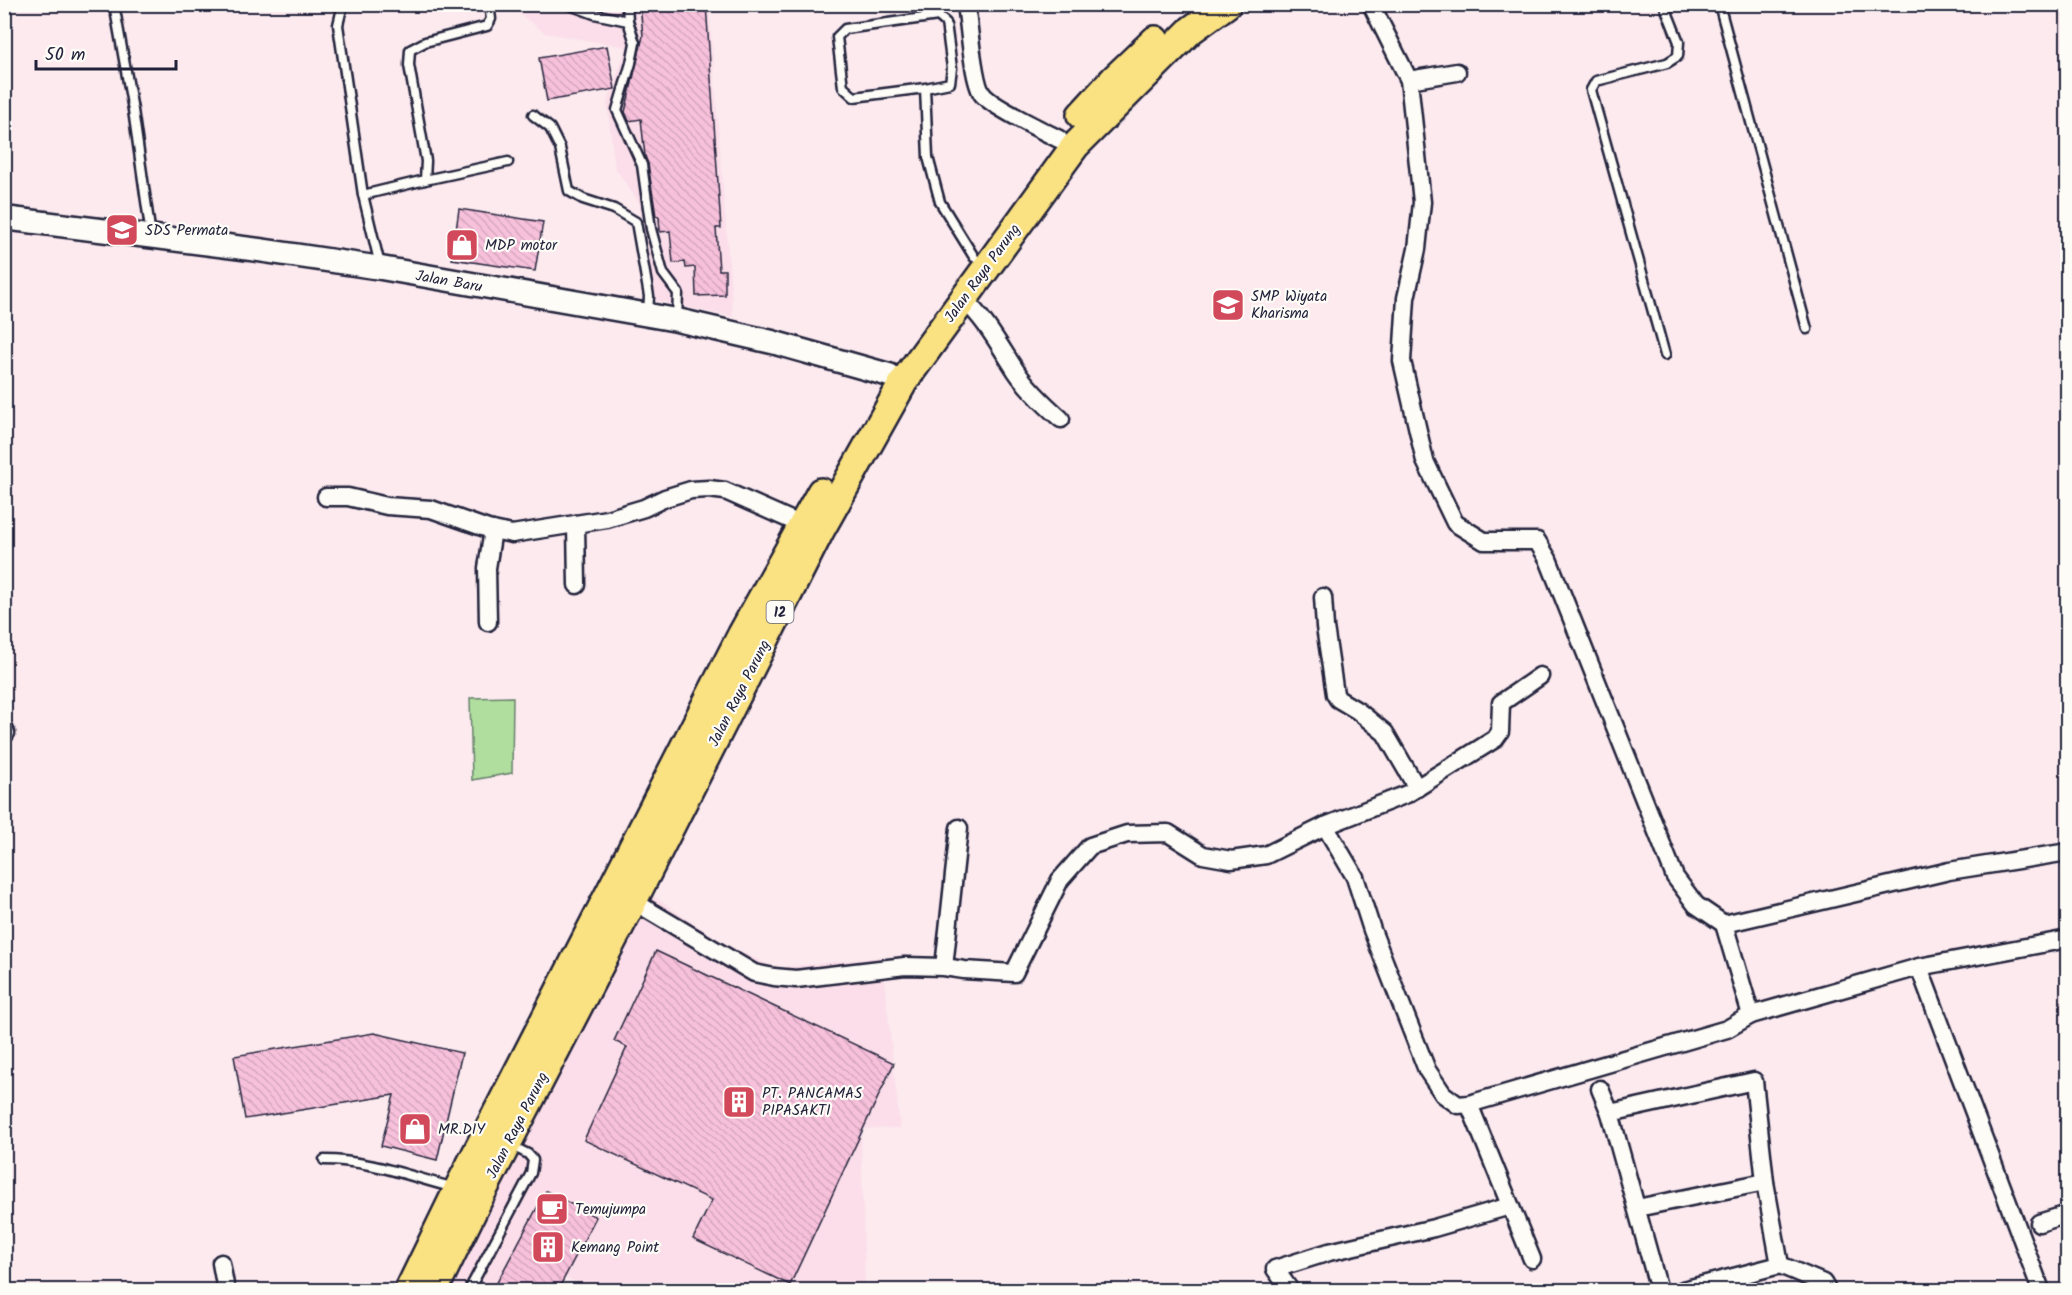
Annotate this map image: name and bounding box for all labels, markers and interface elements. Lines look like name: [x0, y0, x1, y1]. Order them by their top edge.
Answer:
scale bar: [36, 33, 176, 71]
text: 50 m: [45, 41, 85, 70]
school or university icon: SDS Permata: [104, 212, 140, 248]
place label: SDS Permata: [145, 219, 228, 243]
street label: Jalan Raya Parung: [939, 219, 1027, 328]
shop icon: MDP motor: [444, 227, 480, 263]
place label: MDP motor: [485, 234, 558, 258]
street label: Jalan Baru: [413, 264, 484, 300]
place label: SMP Wiyata Kharisma: [1251, 285, 1327, 326]
school or university icon: SMP Wiyata Kharisma: [1210, 287, 1246, 323]
road number: 12: [766, 601, 794, 623]
street label: Jalan Raya Parung: [703, 636, 777, 751]
street label: Jalan Raya Parung: [481, 1068, 555, 1183]
place label: PT. PANCAMAS PIPASAKTI: [762, 1082, 862, 1123]
building icon: PT. PANCAMAS PIPASAKTI: [721, 1084, 757, 1120]
shop icon: MR.DIY: [397, 1111, 433, 1147]
place label: MR.DIY: [438, 1118, 486, 1142]
cafe icon: Temujumpa: [534, 1191, 570, 1227]
place label: Temujumpa: [575, 1198, 646, 1222]
building icon: Kemang Point: [530, 1229, 566, 1265]
place label: Kemang Point: [571, 1236, 659, 1260]

